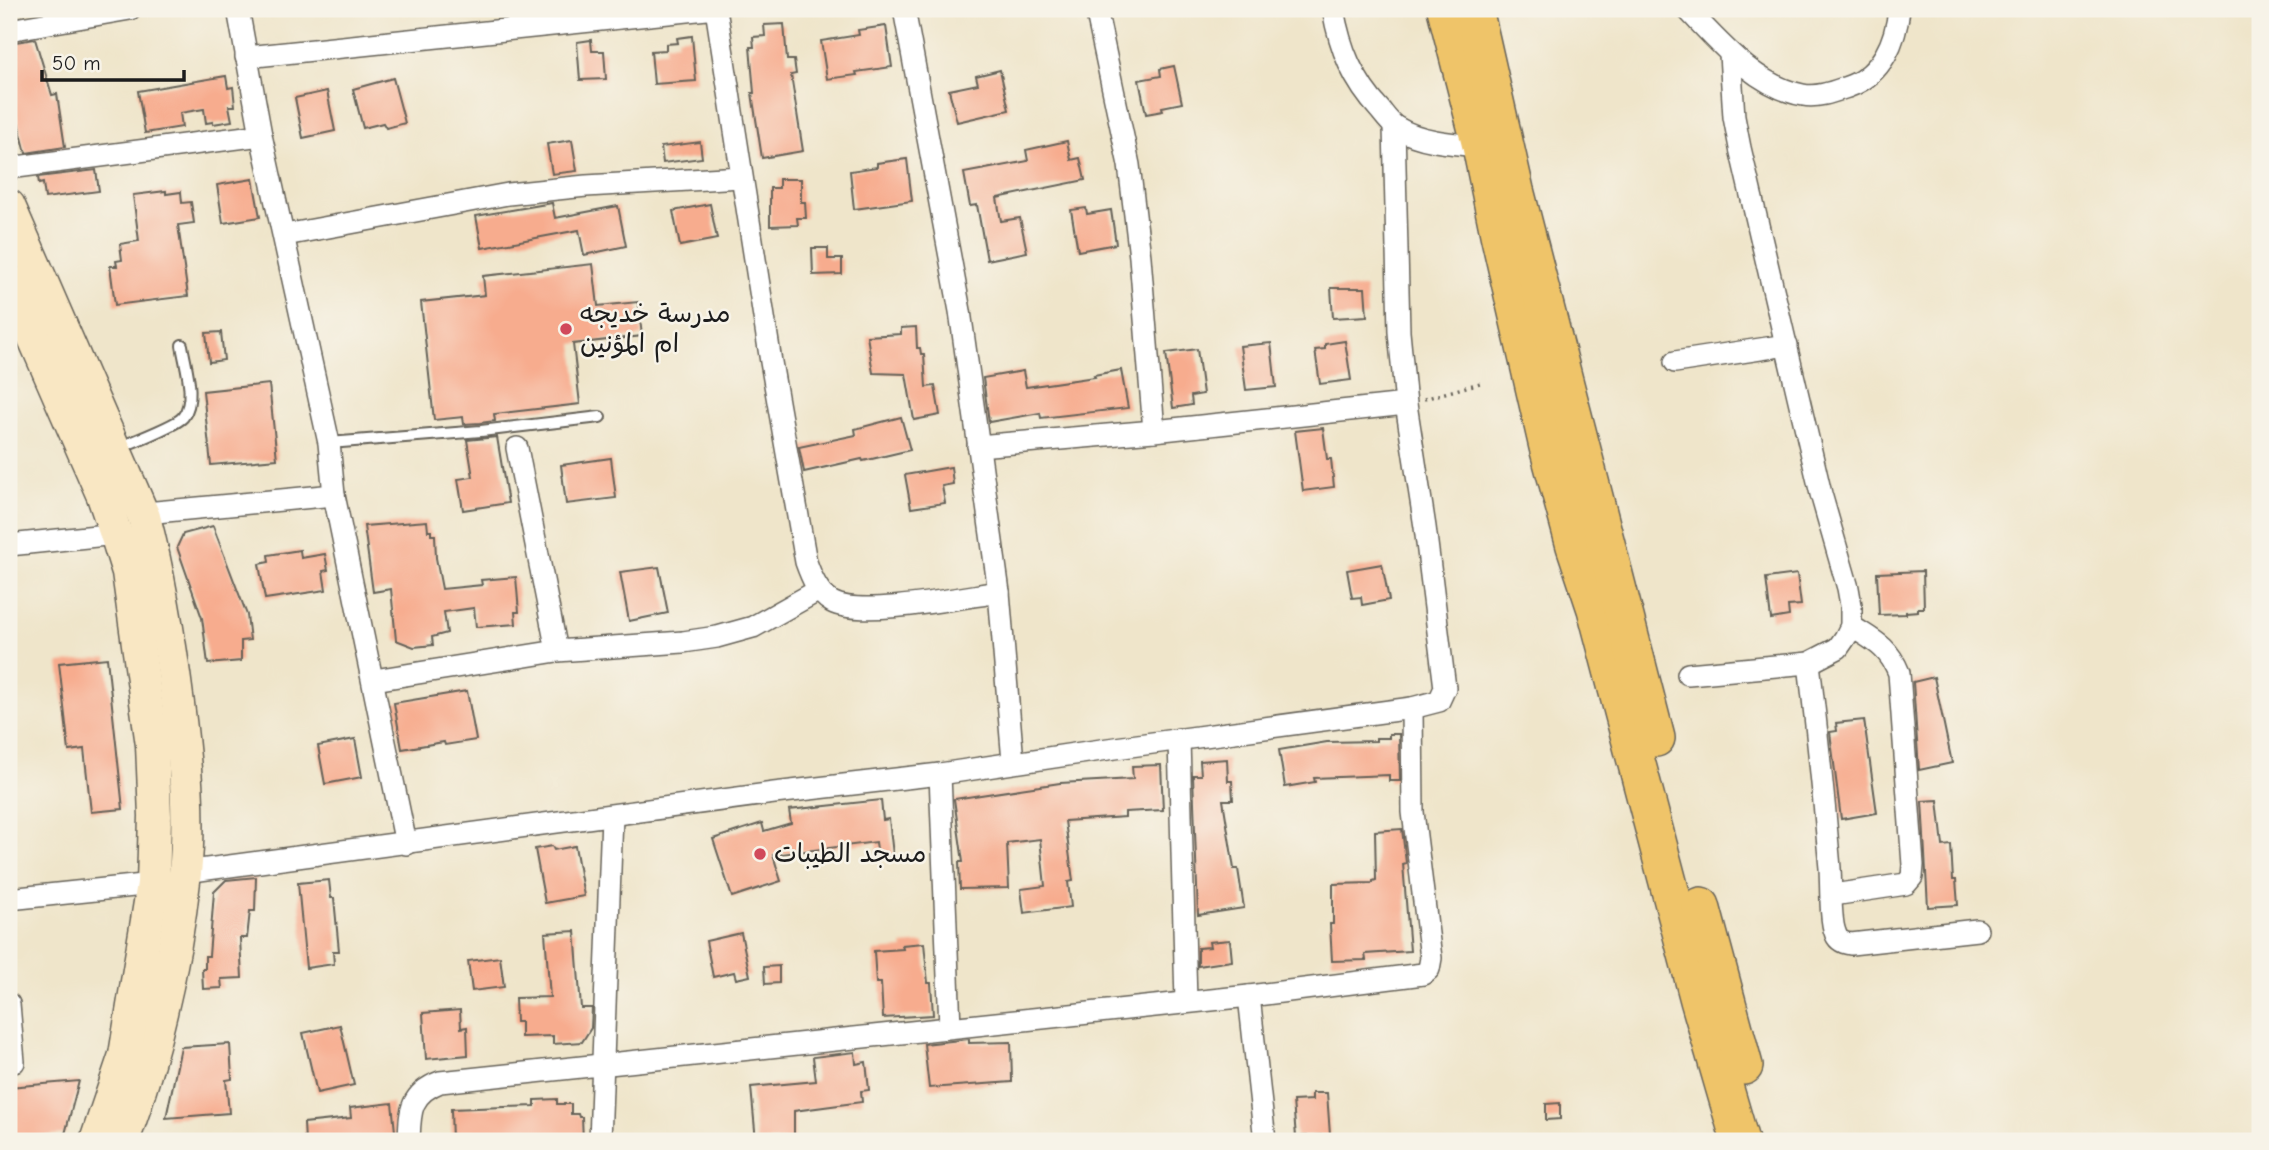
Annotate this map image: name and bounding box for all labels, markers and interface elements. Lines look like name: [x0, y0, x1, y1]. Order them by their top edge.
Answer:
scale bar: [42, 38, 184, 82]
text: 50 m: [52, 51, 101, 75]
place label: مدرسة خديجه ام المؤنين: [580, 299, 731, 363]
marker: مدرسة خديجه ام المؤنين: [558, 321, 574, 337]
place label: مسجد الطيبات: [774, 839, 926, 869]
marker: مسجد الطيبات: [752, 846, 768, 862]

